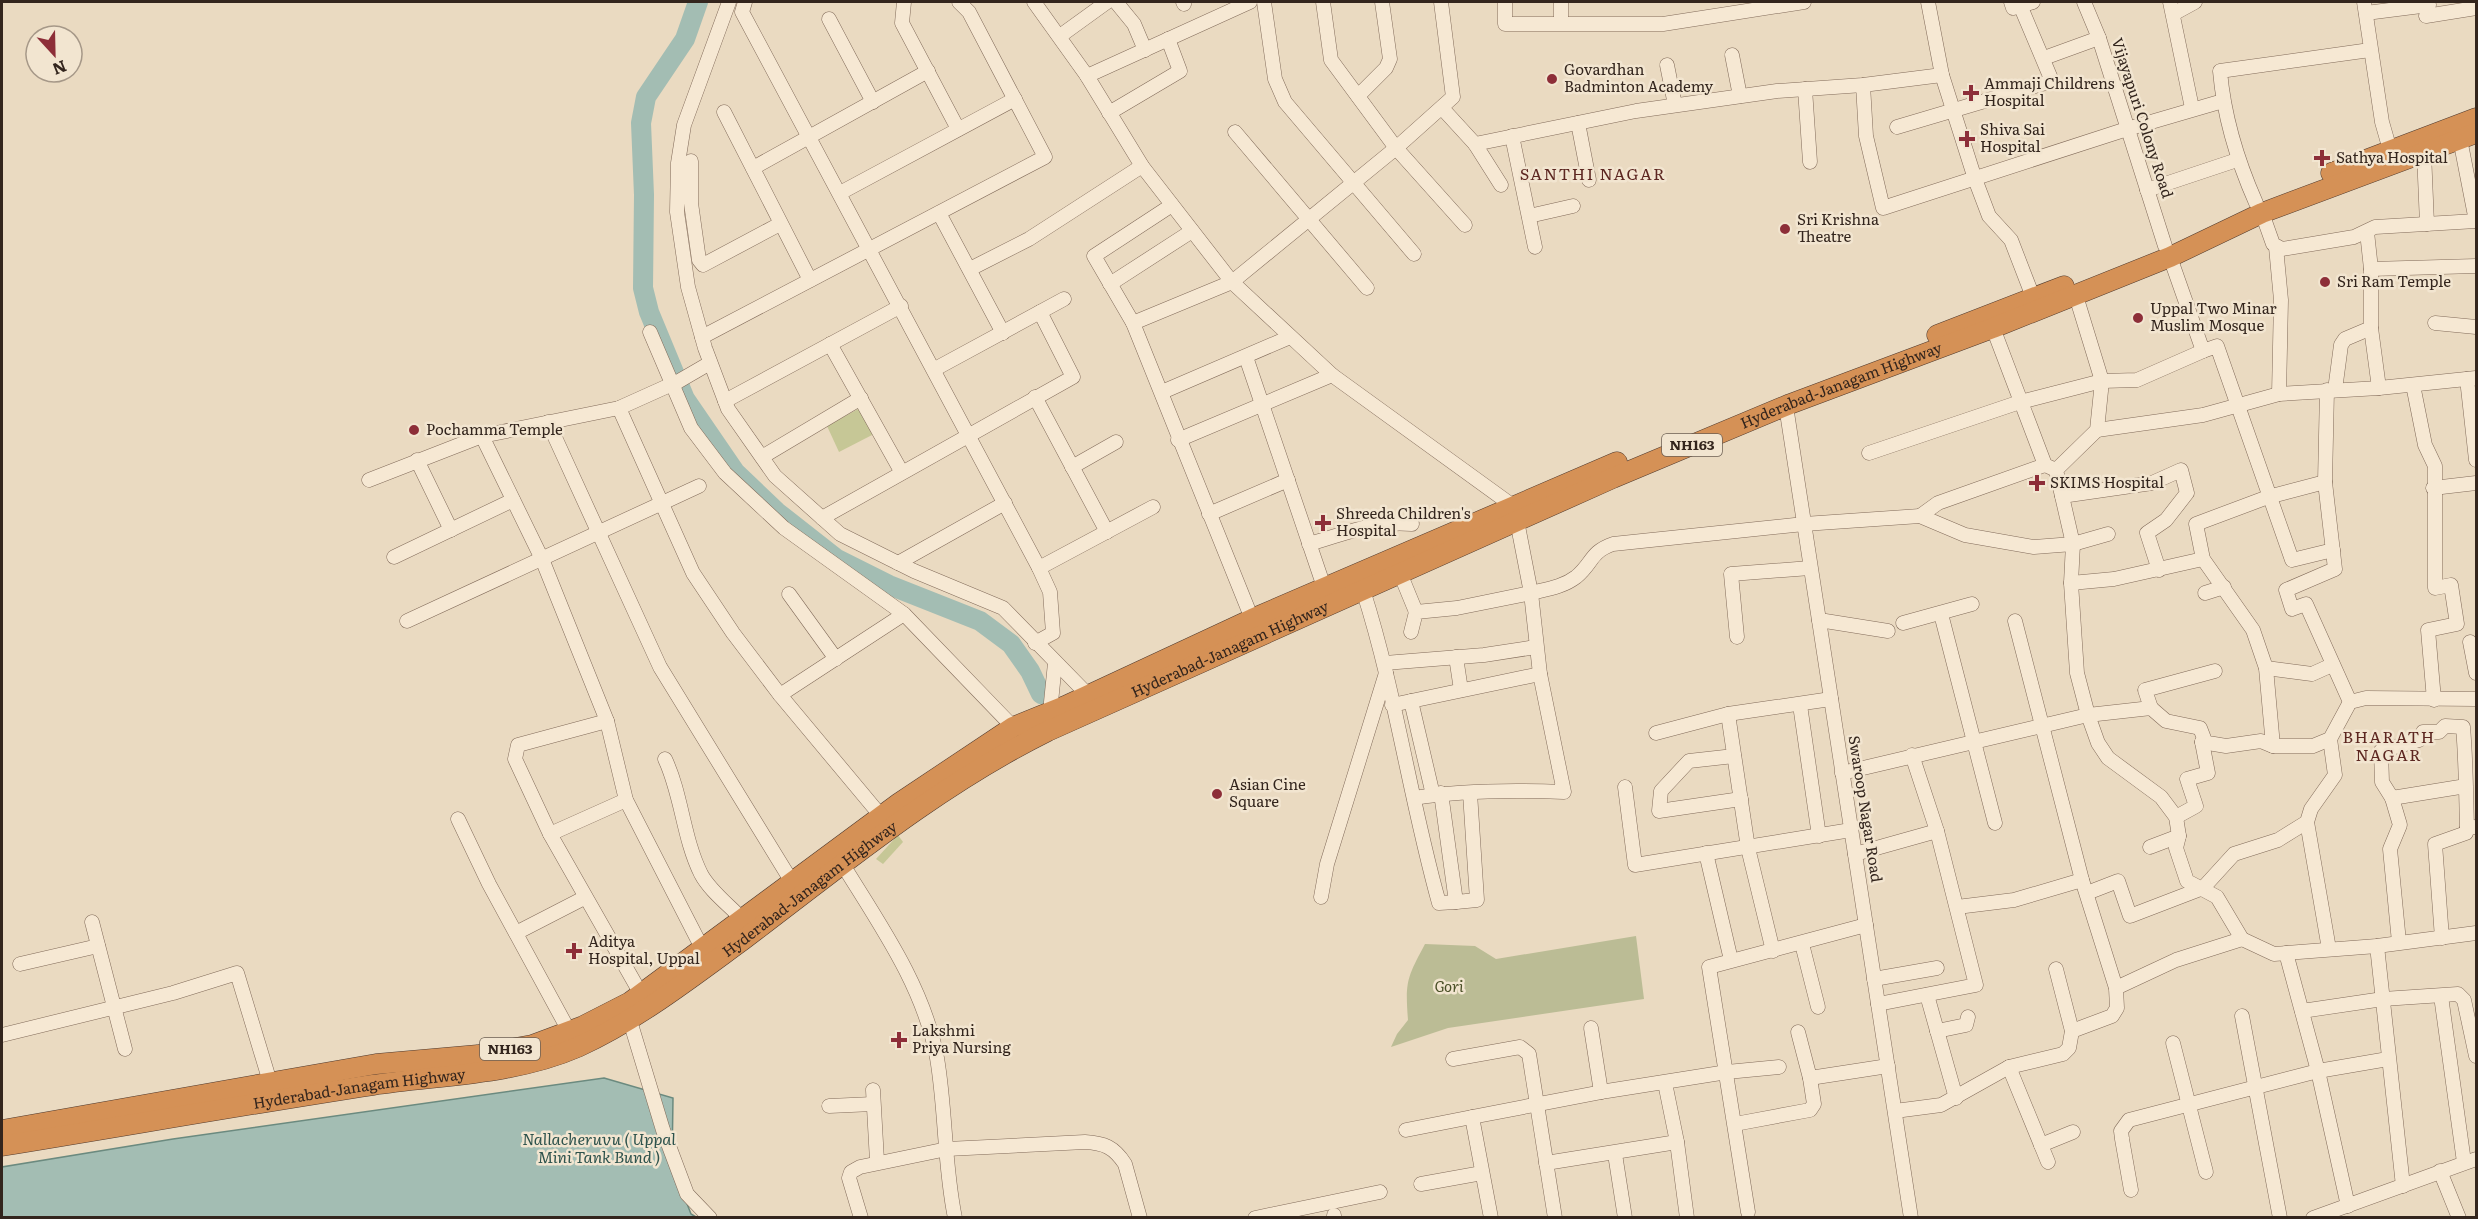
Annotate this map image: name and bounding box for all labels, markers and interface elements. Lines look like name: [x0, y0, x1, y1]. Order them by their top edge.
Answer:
north arrow: [24, 24, 84, 84]
street label: Vijayapuri Colony Road: [2107, 34, 2180, 201]
text: N: [49, 55, 71, 82]
place label: Govardhan Badminton Academy: [1564, 57, 1713, 97]
place label: Ammaji Childrens Hospital: [1984, 71, 2115, 111]
marker: Govardhan Badminton Academy: [1545, 72, 1559, 86]
marker: Ammaji Childrens Hospital: [1962, 84, 1980, 102]
place label: Shiva Sai Hospital: [1980, 117, 2045, 157]
marker: Shiva Sai Hospital: [1958, 130, 1976, 148]
place label: Sathya Hospital: [2336, 145, 2448, 168]
marker: Sathya Hospital: [2313, 149, 2331, 167]
district label: SANTHI NAGAR: [1520, 161, 1666, 185]
place label: Sri Krishna Theatre: [1797, 207, 1880, 247]
marker: Sri Krishna Theatre: [1778, 222, 1792, 236]
place label: Sri Ram Temple: [2337, 269, 2451, 292]
marker: Sri Ram Temple: [2318, 275, 2332, 289]
place label: Uppal Two Minar Muslim Mosque: [2150, 296, 2277, 336]
marker: Uppal Two Minar Muslim Mosque: [2131, 311, 2145, 325]
street label: Hyderabad-Janagam Highway: [1736, 335, 1945, 434]
place label: Pochamma Temple: [426, 417, 563, 440]
marker: Pochamma Temple: [407, 423, 421, 437]
road number: NH163: [1662, 434, 1722, 456]
place label: SKIMS Hospital: [2050, 470, 2164, 493]
marker: SKIMS Hospital: [2028, 474, 2046, 492]
place label: Shreeda Children's Hospital: [1336, 501, 1471, 541]
marker: Shreeda Children's Hospital: [1314, 514, 1332, 532]
street label: Hyderabad-Janagam Highway: [1127, 594, 1332, 702]
district label: BHARATH NAGAR: [2342, 724, 2436, 766]
street label: Swaroop Nagar Road: [1843, 734, 1889, 884]
place label: Asian Cine Square: [1229, 772, 1306, 812]
marker: Asian Cine Square: [1210, 787, 1224, 801]
street label: Hyderabad-Janagam Highway: [716, 814, 902, 962]
place label: Aditya Hospital, Uppal: [588, 929, 700, 969]
marker: Aditya Hospital, Uppal: [565, 942, 583, 960]
park label: Gori: [1434, 974, 1464, 997]
place label: Lakshmi Priya Nursing: [912, 1018, 1011, 1058]
marker: Lakshmi Priya Nursing: [890, 1031, 908, 1049]
road number: NH163: [480, 1038, 540, 1060]
street label: Hyderabad-Janagam Highway: [251, 1061, 467, 1114]
water label: Nallacheruvu ( Uppal Mini Tank Bund ): [522, 1126, 676, 1168]

